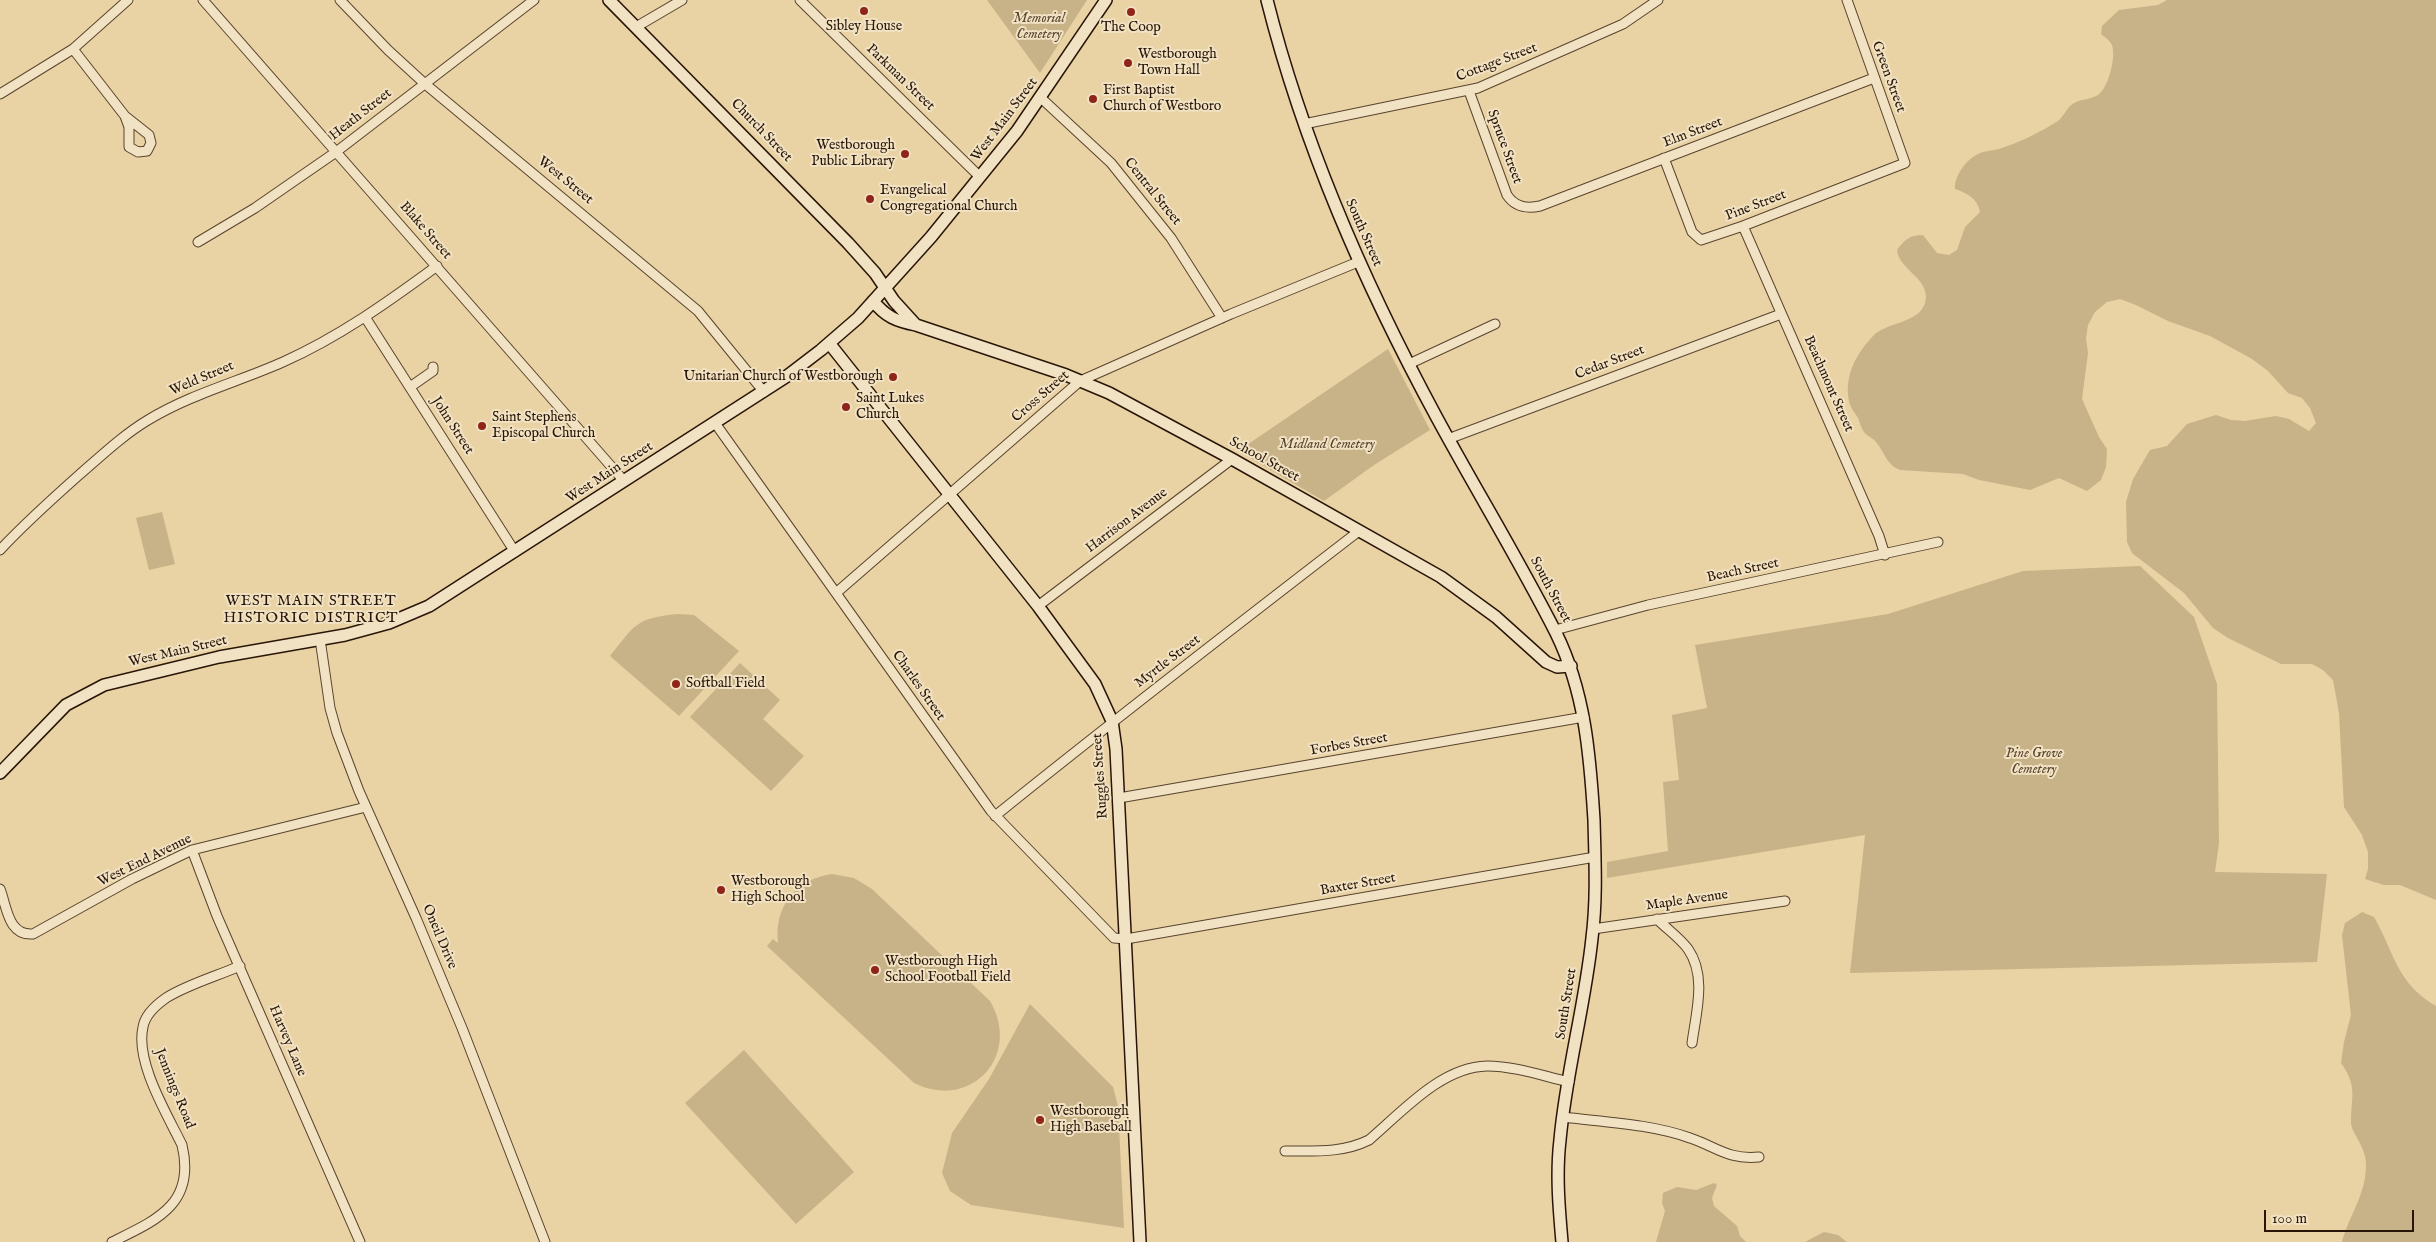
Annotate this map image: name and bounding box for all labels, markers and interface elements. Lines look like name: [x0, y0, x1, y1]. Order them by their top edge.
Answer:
marker: Sibley House: [858, 5, 870, 17]
marker: The Coop: [1125, 6, 1137, 18]
park label: Memorial Cemetery: [1013, 11, 1065, 44]
place label: Sibley House: [826, 19, 902, 35]
place label: The Coop: [1101, 20, 1161, 36]
street label: Green Street: [1867, 39, 1909, 115]
street label: Cottage Street: [1454, 40, 1540, 86]
street label: Parkman Street: [862, 41, 938, 115]
place label: Westborough Town Hall: [1138, 47, 1217, 80]
marker: Westborough Town Hall: [1122, 57, 1134, 69]
street label: West Main Street: [968, 75, 1042, 165]
place label: First Baptist Church of Westboro: [1103, 83, 1221, 115]
street label: Heath Street: [327, 85, 395, 145]
marker: First Baptist Church of Westboro: [1087, 93, 1099, 105]
street label: Church Street: [727, 96, 795, 166]
street label: Spruce Street: [1483, 108, 1525, 186]
street label: Elm Street: [1661, 114, 1725, 152]
place label: Westborough Public Library: [811, 138, 895, 170]
marker: Westborough Public Library: [899, 148, 911, 160]
street label: West Street: [534, 154, 596, 208]
street label: Central Street: [1120, 155, 1184, 229]
place label: Evangelical Congregational Church: [880, 183, 1017, 216]
street label: Pine Street: [1723, 187, 1789, 225]
marker: Evangelical Congregational Church: [864, 193, 876, 205]
street label: South Street: [1341, 197, 1385, 269]
street label: Blake Street: [395, 199, 455, 263]
street label: Beachmont Street: [1799, 333, 1857, 435]
street label: Cedar Street: [1573, 342, 1647, 384]
street label: Weld Street: [167, 358, 237, 400]
street label: Cross Street: [1009, 368, 1073, 426]
place label: Unitarian Church of Westborough: [683, 369, 883, 385]
marker: Unitarian Church of Westborough: [887, 371, 899, 383]
place label: Saint Lukes Church: [856, 391, 924, 424]
street label: John Street: [427, 394, 477, 458]
marker: Saint Lukes Church: [840, 401, 852, 413]
place label: Saint Stephens Episcopal Church: [492, 410, 595, 442]
marker: Saint Stephens Episcopal Church: [476, 420, 488, 432]
street label: School Street: [1226, 434, 1302, 486]
park label: Midland Cemetery: [1279, 437, 1375, 453]
street label: West Main Street: [563, 439, 657, 507]
street label: Harrison Avenue: [1083, 485, 1171, 557]
street label: South Street: [1526, 554, 1574, 626]
street label: Beach Street: [1706, 555, 1780, 587]
district label: WEST MAIN STREET HISTORIC DISTRICT: [221, 593, 401, 628]
street label: Myrtle Street: [1132, 632, 1204, 692]
street label: West Main Street: [127, 633, 229, 671]
street label: Charles Street: [888, 648, 948, 724]
place label: Softball Field: [686, 676, 765, 692]
marker: Softball Field: [670, 678, 682, 690]
street label: Forbes Street: [1309, 730, 1389, 760]
street label: Ruggles Street: [1090, 733, 1112, 819]
park label: Pine Grove Cemetery: [2006, 746, 2062, 779]
street label: West End Avenue: [95, 831, 195, 891]
street label: Baxter Street: [1319, 870, 1397, 900]
place label: Westborough High School: [731, 874, 810, 906]
marker: Westborough High School: [715, 884, 727, 896]
street label: Maple Avenue: [1645, 887, 1729, 915]
street label: Oneil Drive: [418, 902, 460, 972]
place label: Westborough High School Football Field: [885, 954, 1011, 986]
marker: Westborough High School Football Field: [869, 964, 881, 976]
street label: South Street: [1553, 967, 1581, 1041]
street label: Harvey Lane: [264, 1003, 310, 1079]
street label: Jennings Road: [150, 1046, 198, 1132]
place label: Westborough High Baseball: [1050, 1104, 1132, 1136]
marker: Westborough High Baseball: [1034, 1114, 1046, 1126]
scale bar: [2266, 1200, 2416, 1232]
text: 100 m: [2272, 1209, 2307, 1228]

